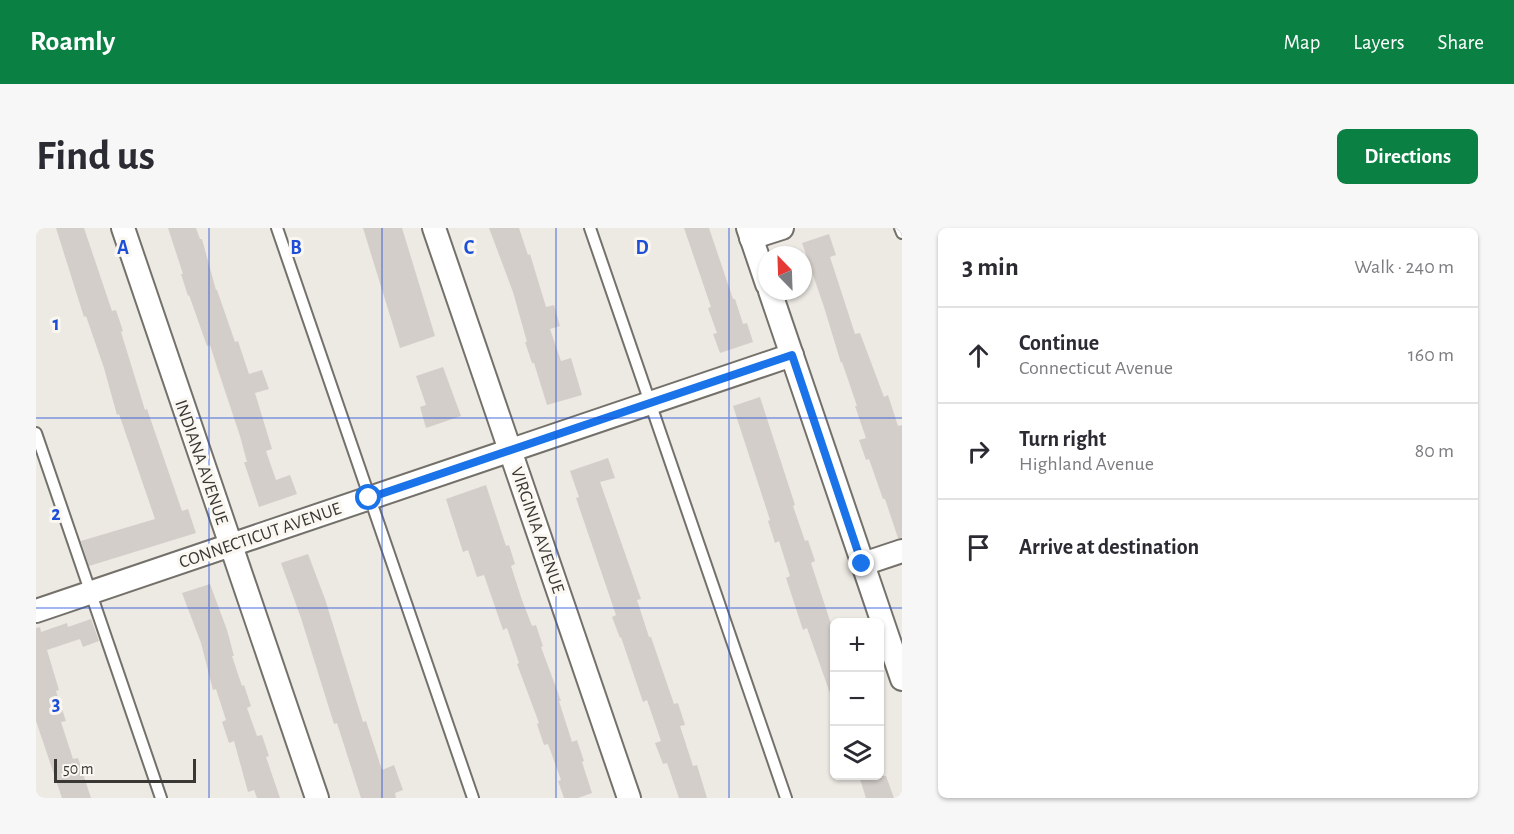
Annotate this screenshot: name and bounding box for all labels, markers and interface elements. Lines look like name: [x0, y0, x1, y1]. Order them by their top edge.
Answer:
text: Roamly: [30, 28, 115, 56]
text: Map: [1284, 32, 1320, 53]
text: Layers: [1353, 32, 1404, 53]
text: Share: [1437, 32, 1484, 53]
button: Directions: [1337, 129, 1478, 184]
text: Find us: [36, 135, 155, 177]
text: A: [117, 238, 129, 258]
text: B: [290, 238, 302, 258]
text: C: [464, 238, 475, 258]
text: D: [635, 238, 649, 258]
north arrow: [758, 246, 812, 300]
text: 3 min: [962, 254, 1019, 280]
text: Walk · 240 m: [1354, 257, 1454, 277]
text: 1: [52, 314, 60, 334]
text: Continue: [1019, 332, 1099, 354]
icon: ahead: [962, 339, 995, 372]
text: 160 m: [1408, 345, 1454, 365]
text: Connecticut Avenue: [1019, 358, 1173, 378]
street label: INDIANA AVENUE: [171, 398, 231, 527]
text: Turn right: [1019, 428, 1106, 450]
icon: right: [962, 435, 995, 468]
text: 80 m: [1415, 441, 1454, 461]
text: Highland Avenue: [1019, 454, 1154, 474]
street label: VIRGINIA AVENUE: [507, 465, 567, 596]
route start: [355, 484, 381, 510]
street label: CONNECTICUT AVENUE: [177, 500, 344, 572]
text: 2: [51, 504, 61, 524]
icon: arrive: [962, 531, 995, 564]
text: Arrive at destination: [1019, 536, 1199, 558]
route end: [848, 550, 874, 576]
map controls: [830, 618, 884, 780]
button: +: [830, 618, 884, 672]
button: −: [830, 672, 884, 726]
text: 3: [52, 694, 60, 714]
button: layers: [830, 726, 884, 780]
scale bar: [54, 756, 196, 784]
text: 50 m: [63, 761, 94, 777]

